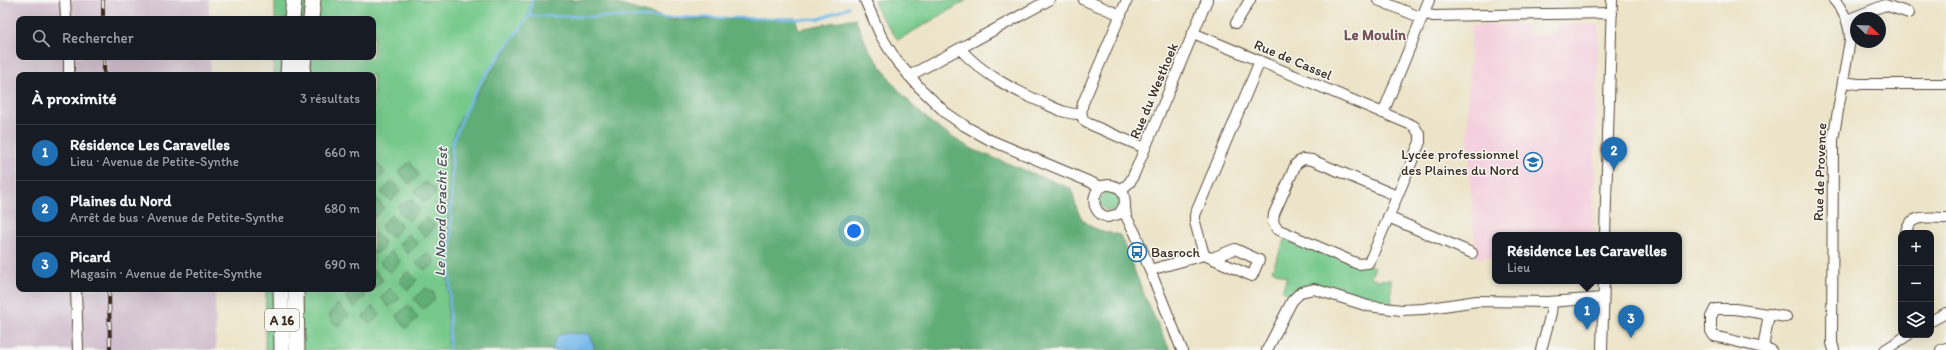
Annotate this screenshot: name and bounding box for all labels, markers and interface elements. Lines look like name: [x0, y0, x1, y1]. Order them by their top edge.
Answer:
north arrow: [1850, 12, 1886, 48]
search box: [16, 16, 376, 60]
district label: Le Moulin: [1344, 26, 1407, 44]
icon: search: [30, 27, 52, 49]
text: Rechercher: [62, 29, 134, 47]
street label: Rue de Cassel: [1251, 36, 1335, 84]
street label: Rue du Westhoek: [1126, 40, 1182, 142]
text: À proximité: [32, 88, 117, 108]
text: 3 résultats: [300, 91, 360, 106]
street label: Rue de Provence: [1810, 122, 1830, 221]
text: Résidence Les Caravelles: [70, 136, 230, 154]
pin: 2: [1601, 137, 1627, 170]
text: 1: [42, 145, 48, 160]
text: 660 m: [324, 145, 360, 160]
water label: Le Noord Gracht Est: [431, 146, 451, 277]
place label: Lycée professionnel des Plaines du Nord: [1401, 146, 1520, 179]
school or university icon: Lycée professionnel des Plaines du Nord: [1522, 151, 1544, 173]
text: Lieu · Avenue de Petite-Synthe: [70, 154, 239, 169]
text: Plaines du Nord: [70, 192, 171, 210]
text: 2: [42, 201, 48, 216]
text: 680 m: [324, 201, 360, 216]
text: Arrêt de bus · Avenue de Petite-Synthe: [70, 210, 284, 225]
your location: [844, 221, 864, 241]
map controls: [1898, 230, 1934, 338]
button: +: [1898, 230, 1934, 266]
popup: [1492, 232, 1682, 284]
bus stop icon: Basroch: [1126, 241, 1148, 263]
text: Résidence Les Caravelles: [1507, 242, 1667, 260]
place label: Basroch: [1151, 244, 1201, 261]
text: Picard: [70, 248, 111, 266]
text: 3: [41, 257, 49, 272]
text: 690 m: [324, 257, 360, 272]
text: Lieu: [1507, 260, 1530, 275]
text: Magasin · Avenue de Petite-Synthe: [70, 266, 262, 281]
button: −: [1898, 266, 1934, 302]
pin: 1: [1574, 297, 1600, 330]
button: layers: [1898, 302, 1934, 338]
pin: 3: [1618, 305, 1644, 338]
road number: A 16: [265, 309, 299, 331]

